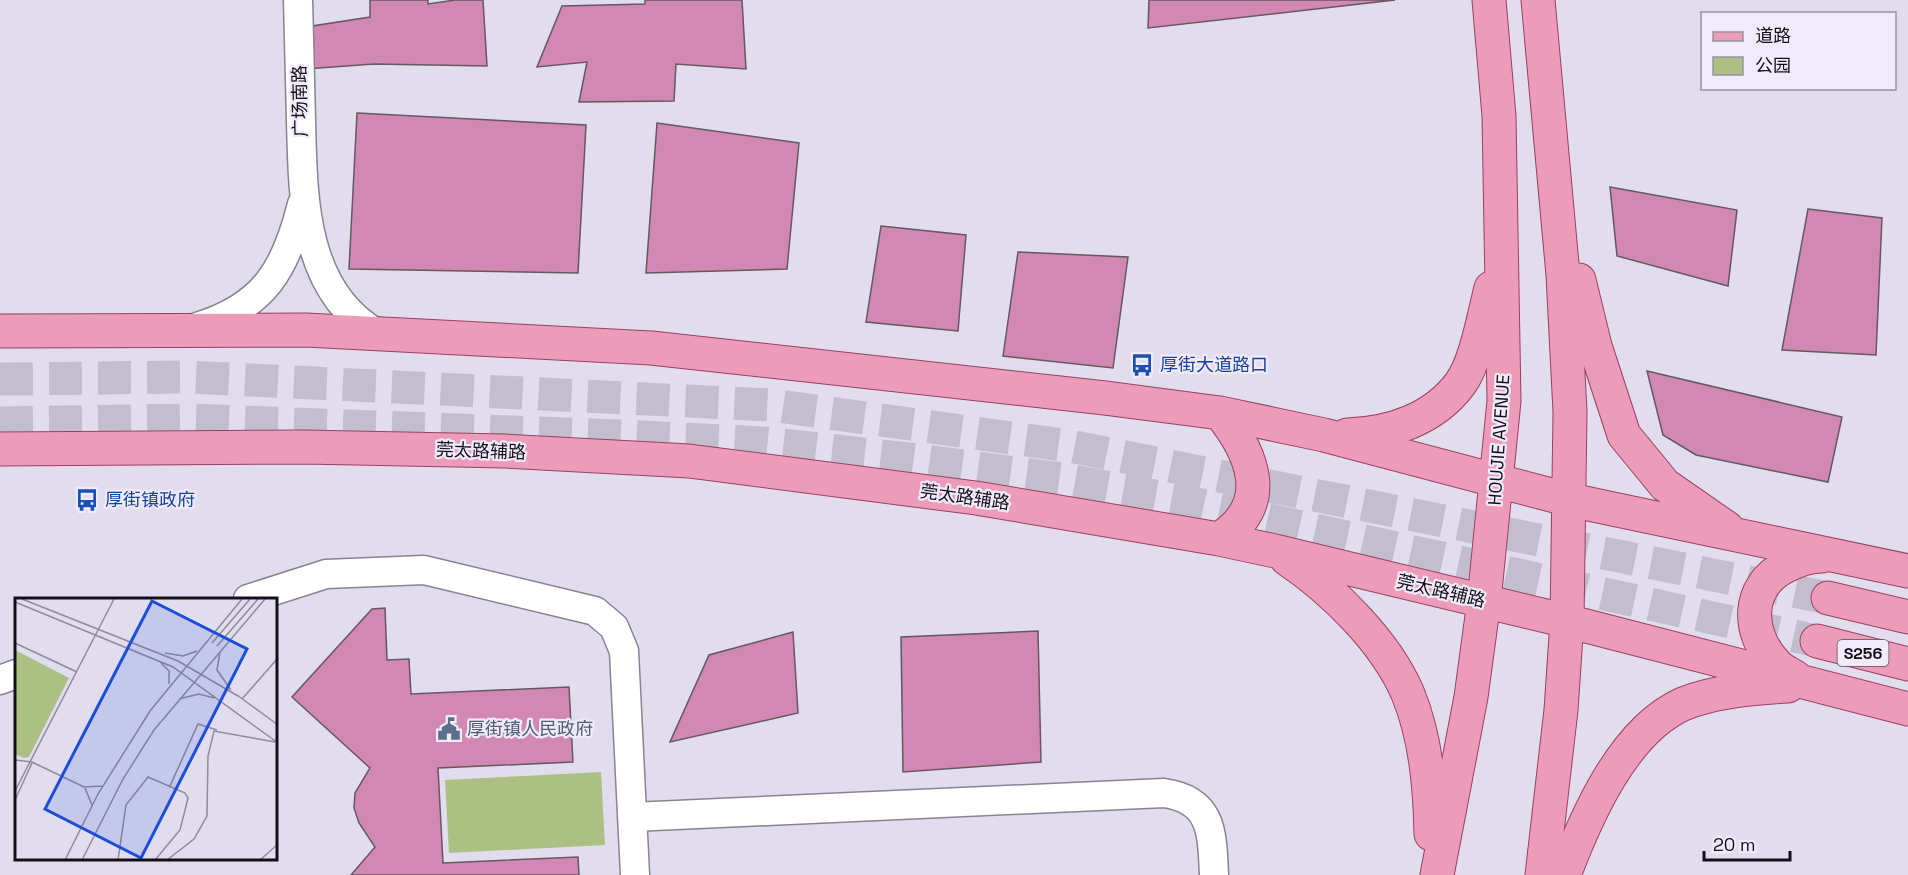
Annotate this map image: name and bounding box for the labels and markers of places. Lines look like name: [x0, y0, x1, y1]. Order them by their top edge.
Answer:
bus stop icon: 厚街大道路口: [1129, 352, 1155, 378]
place label: 厚街大道路口: [1160, 353, 1268, 376]
bus stop icon: 厚街镇政府: [74, 487, 100, 513]
place label: 厚街镇政府: [105, 488, 195, 511]
public building icon: 厚街镇人民政府: [436, 716, 462, 742]
place label: 厚街镇人民政府: [467, 717, 593, 740]

